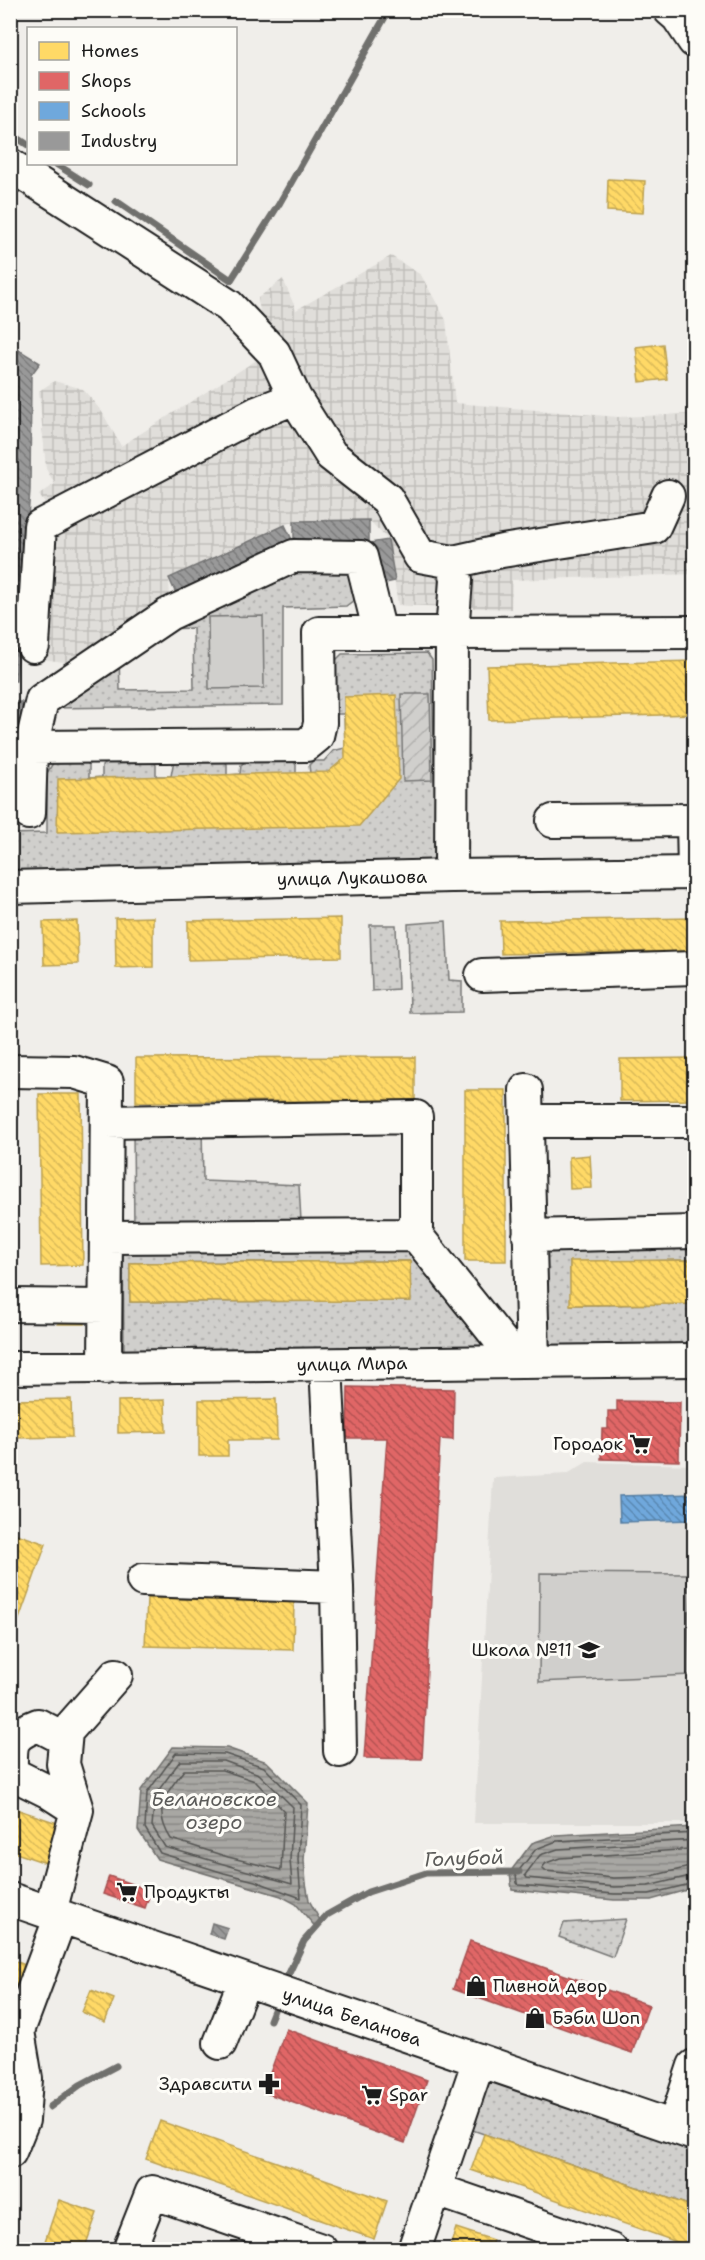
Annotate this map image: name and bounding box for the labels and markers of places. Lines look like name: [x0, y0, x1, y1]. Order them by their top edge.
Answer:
place label: Городок: [553, 1432, 623, 1456]
supermarket icon: Городок: [628, 1432, 652, 1456]
place label: Школа №11: [471, 1638, 572, 1662]
school or university icon: Школа №11: [577, 1638, 601, 1662]
supermarket icon: Продукты: [115, 1880, 139, 1904]
place label: Продукты: [144, 1880, 230, 1904]
shop icon: Пивной двор: [464, 1974, 488, 1998]
place label: Пивной двор: [493, 1974, 607, 1998]
shop icon: Бэби Шоп: [523, 2006, 547, 2030]
place label: Бэби Шоп: [552, 2006, 640, 2030]
place label: Здравсити: [159, 2072, 252, 2096]
pharmacy icon: Здравсити: [257, 2072, 281, 2096]
supermarket icon: Spar: [360, 2083, 384, 2107]
place label: Spar: [389, 2083, 428, 2107]

